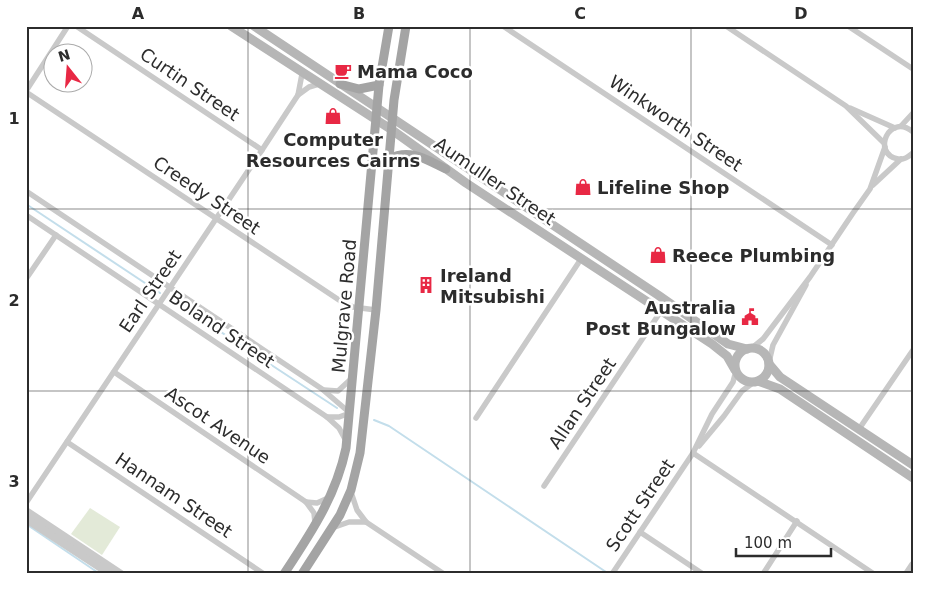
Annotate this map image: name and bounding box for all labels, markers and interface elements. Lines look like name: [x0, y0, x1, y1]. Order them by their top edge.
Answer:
text: A: [132, 4, 145, 23]
text: B: [353, 4, 365, 23]
text: C: [574, 4, 586, 23]
text: D: [794, 4, 808, 23]
north arrow: [42, 42, 92, 92]
street label: Curtin Street: [136, 43, 244, 125]
text: N: [56, 46, 72, 65]
cafe icon: Mama Coco: [333, 61, 353, 81]
place label: Mama Coco: [357, 61, 473, 82]
street label: Winkworth Street: [605, 71, 747, 175]
shop icon: Computer Resources Cairns: [323, 106, 343, 126]
text: 1: [8, 109, 20, 128]
place label: Computer Resources Cairns: [246, 129, 420, 171]
street label: Aumuller Street: [430, 133, 560, 229]
street label: Creedy Street: [150, 152, 264, 238]
shop icon: Lifeline Shop: [573, 177, 593, 197]
place label: Lifeline Shop: [597, 177, 729, 198]
street label: Mulgrave Road: [328, 238, 360, 374]
shop icon: Reece Plumbing: [648, 245, 668, 265]
place label: Reece Plumbing: [672, 245, 835, 266]
street label: Earl Street: [115, 246, 185, 336]
place label: Ireland Mitsubishi: [440, 265, 545, 307]
building icon: Ireland Mitsubishi: [416, 275, 436, 295]
street label: Boland Street: [165, 286, 279, 372]
text: 2: [8, 291, 20, 310]
place label: Australia Post Bungalow: [585, 297, 736, 339]
public building icon: Australia Post Bungalow: [740, 307, 760, 327]
street label: Allan Street: [544, 354, 620, 452]
street label: Ascot Avenue: [161, 382, 275, 468]
street label: Hannam Street: [112, 448, 236, 542]
street label: Scott Street: [601, 455, 679, 555]
text: 3: [8, 472, 20, 491]
scale bar: [736, 525, 832, 557]
text: 100 m: [744, 534, 792, 552]

